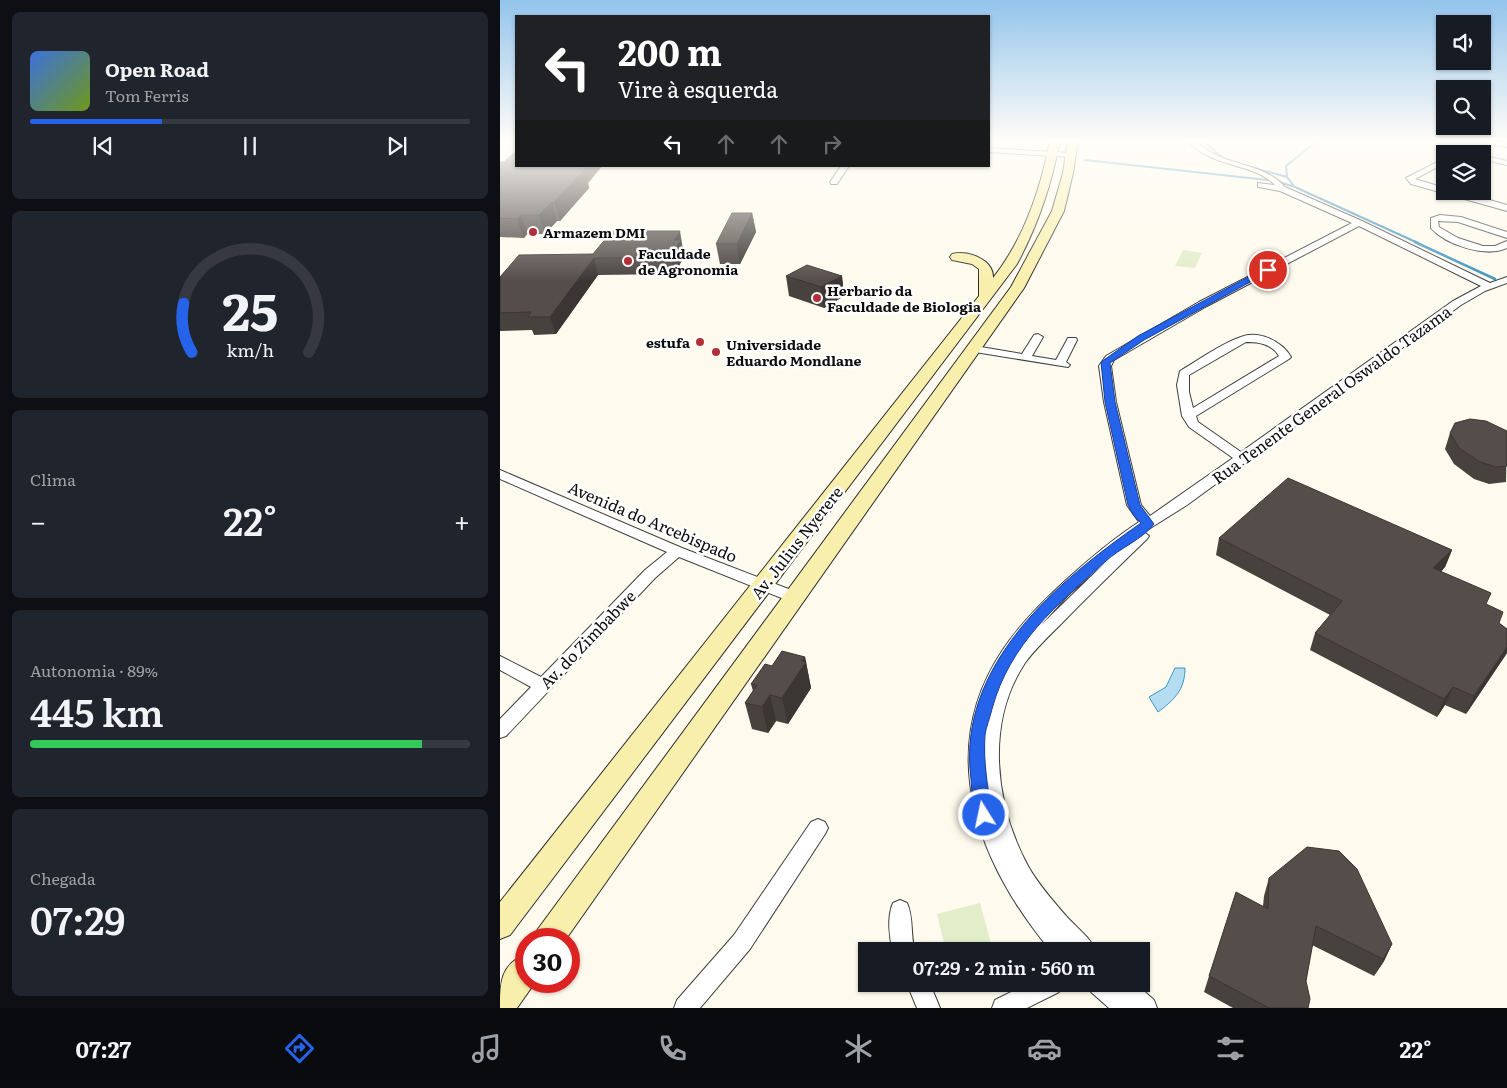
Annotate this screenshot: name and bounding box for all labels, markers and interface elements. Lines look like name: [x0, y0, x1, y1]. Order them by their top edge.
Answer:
map controls: [1436, 15, 1491, 200]
button: sound: [1436, 15, 1491, 70]
text: 200 m: [618, 25, 722, 77]
icon: left: [535, 35, 600, 100]
text: Open Road: [105, 55, 209, 83]
text: Vire à esquerda: [618, 72, 778, 105]
button: search: [1436, 80, 1491, 135]
text: Tom Ferris: [105, 83, 189, 107]
icon: left: [659, 130, 687, 158]
icon: ahead: [712, 130, 740, 158]
icon: ahead: [765, 130, 793, 158]
icon: right: [818, 130, 846, 158]
icon: previous: [89, 132, 117, 160]
icon: pause: [236, 132, 264, 160]
icon: next: [383, 132, 411, 160]
button: layers: [1436, 145, 1491, 200]
place label: Armazem DMI: [543, 222, 646, 242]
marker: Armazem DMI: [527, 226, 539, 238]
place label: Faculdade de Agronomia: [638, 243, 739, 279]
pin: [1247, 249, 1289, 291]
marker: Faculdade de Agronomia: [622, 255, 634, 267]
icon: arrive: [1254, 256, 1282, 284]
text: 25: [222, 270, 278, 347]
place label: Herbario da Faculdade de Biologia: [827, 280, 982, 316]
marker: Herbario da Faculdade de Biologia: [811, 292, 823, 304]
street label: Rua Tenente General Oswaldo Tazama: [1206, 299, 1456, 489]
place label: estufa: [646, 332, 691, 352]
place label: Universidade Eduardo Mondlane: [726, 334, 862, 370]
text: km/h: [226, 336, 274, 363]
marker: estufa: [694, 336, 706, 348]
marker: Universidade Eduardo Mondlane: [710, 346, 722, 358]
text: Clima: [30, 467, 76, 491]
street label: Avenida do Arcebispado: [565, 474, 741, 568]
street label: Av. Julius Nyerere: [744, 480, 848, 604]
text: 22°: [223, 491, 277, 548]
text: −: [30, 499, 46, 541]
text: +: [454, 499, 470, 541]
street label: Av. do Zimbabwe: [533, 584, 641, 694]
text: Autonomia · 89%: [30, 658, 158, 682]
text: 445 km: [30, 682, 164, 739]
position arrow: [957, 788, 1009, 840]
text: Chegada: [30, 866, 96, 890]
text: 07:29: [30, 890, 125, 947]
speed limit sign: 30: [515, 928, 580, 993]
text: 07:29 · 2 min · 560 m: [913, 953, 1095, 981]
icon: directions: [282, 1031, 317, 1066]
icon: music: [469, 1031, 504, 1066]
icon: phone: [655, 1031, 690, 1066]
icon: climate: [841, 1031, 876, 1066]
icon: car: [1027, 1031, 1062, 1066]
icon: filters: [1213, 1031, 1248, 1066]
text: 07:27: [76, 1032, 131, 1065]
text: 22°: [1400, 1032, 1431, 1065]

